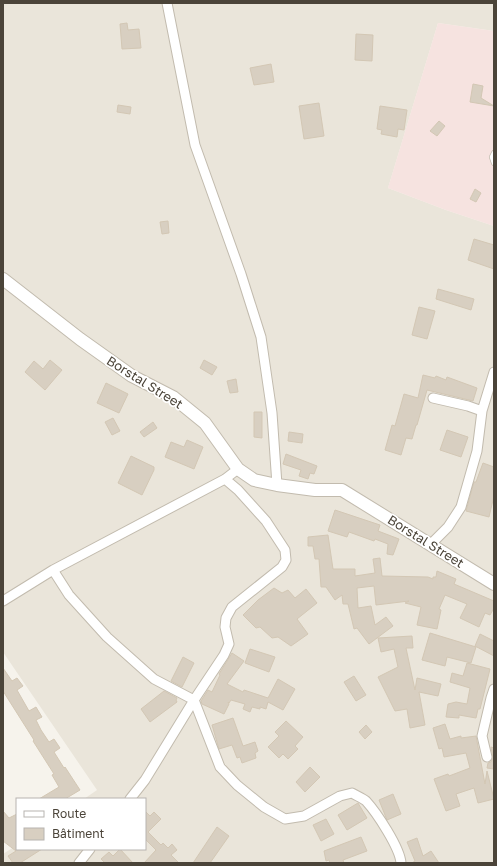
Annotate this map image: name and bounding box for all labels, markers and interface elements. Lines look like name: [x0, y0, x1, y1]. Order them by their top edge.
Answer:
street label: Borstal Street: [104, 352, 186, 412]
street label: Borstal Street: [385, 511, 467, 571]
legend: [16, 798, 146, 850]
text: Route: [52, 806, 86, 821]
text: Bâtiment: [52, 826, 105, 841]

